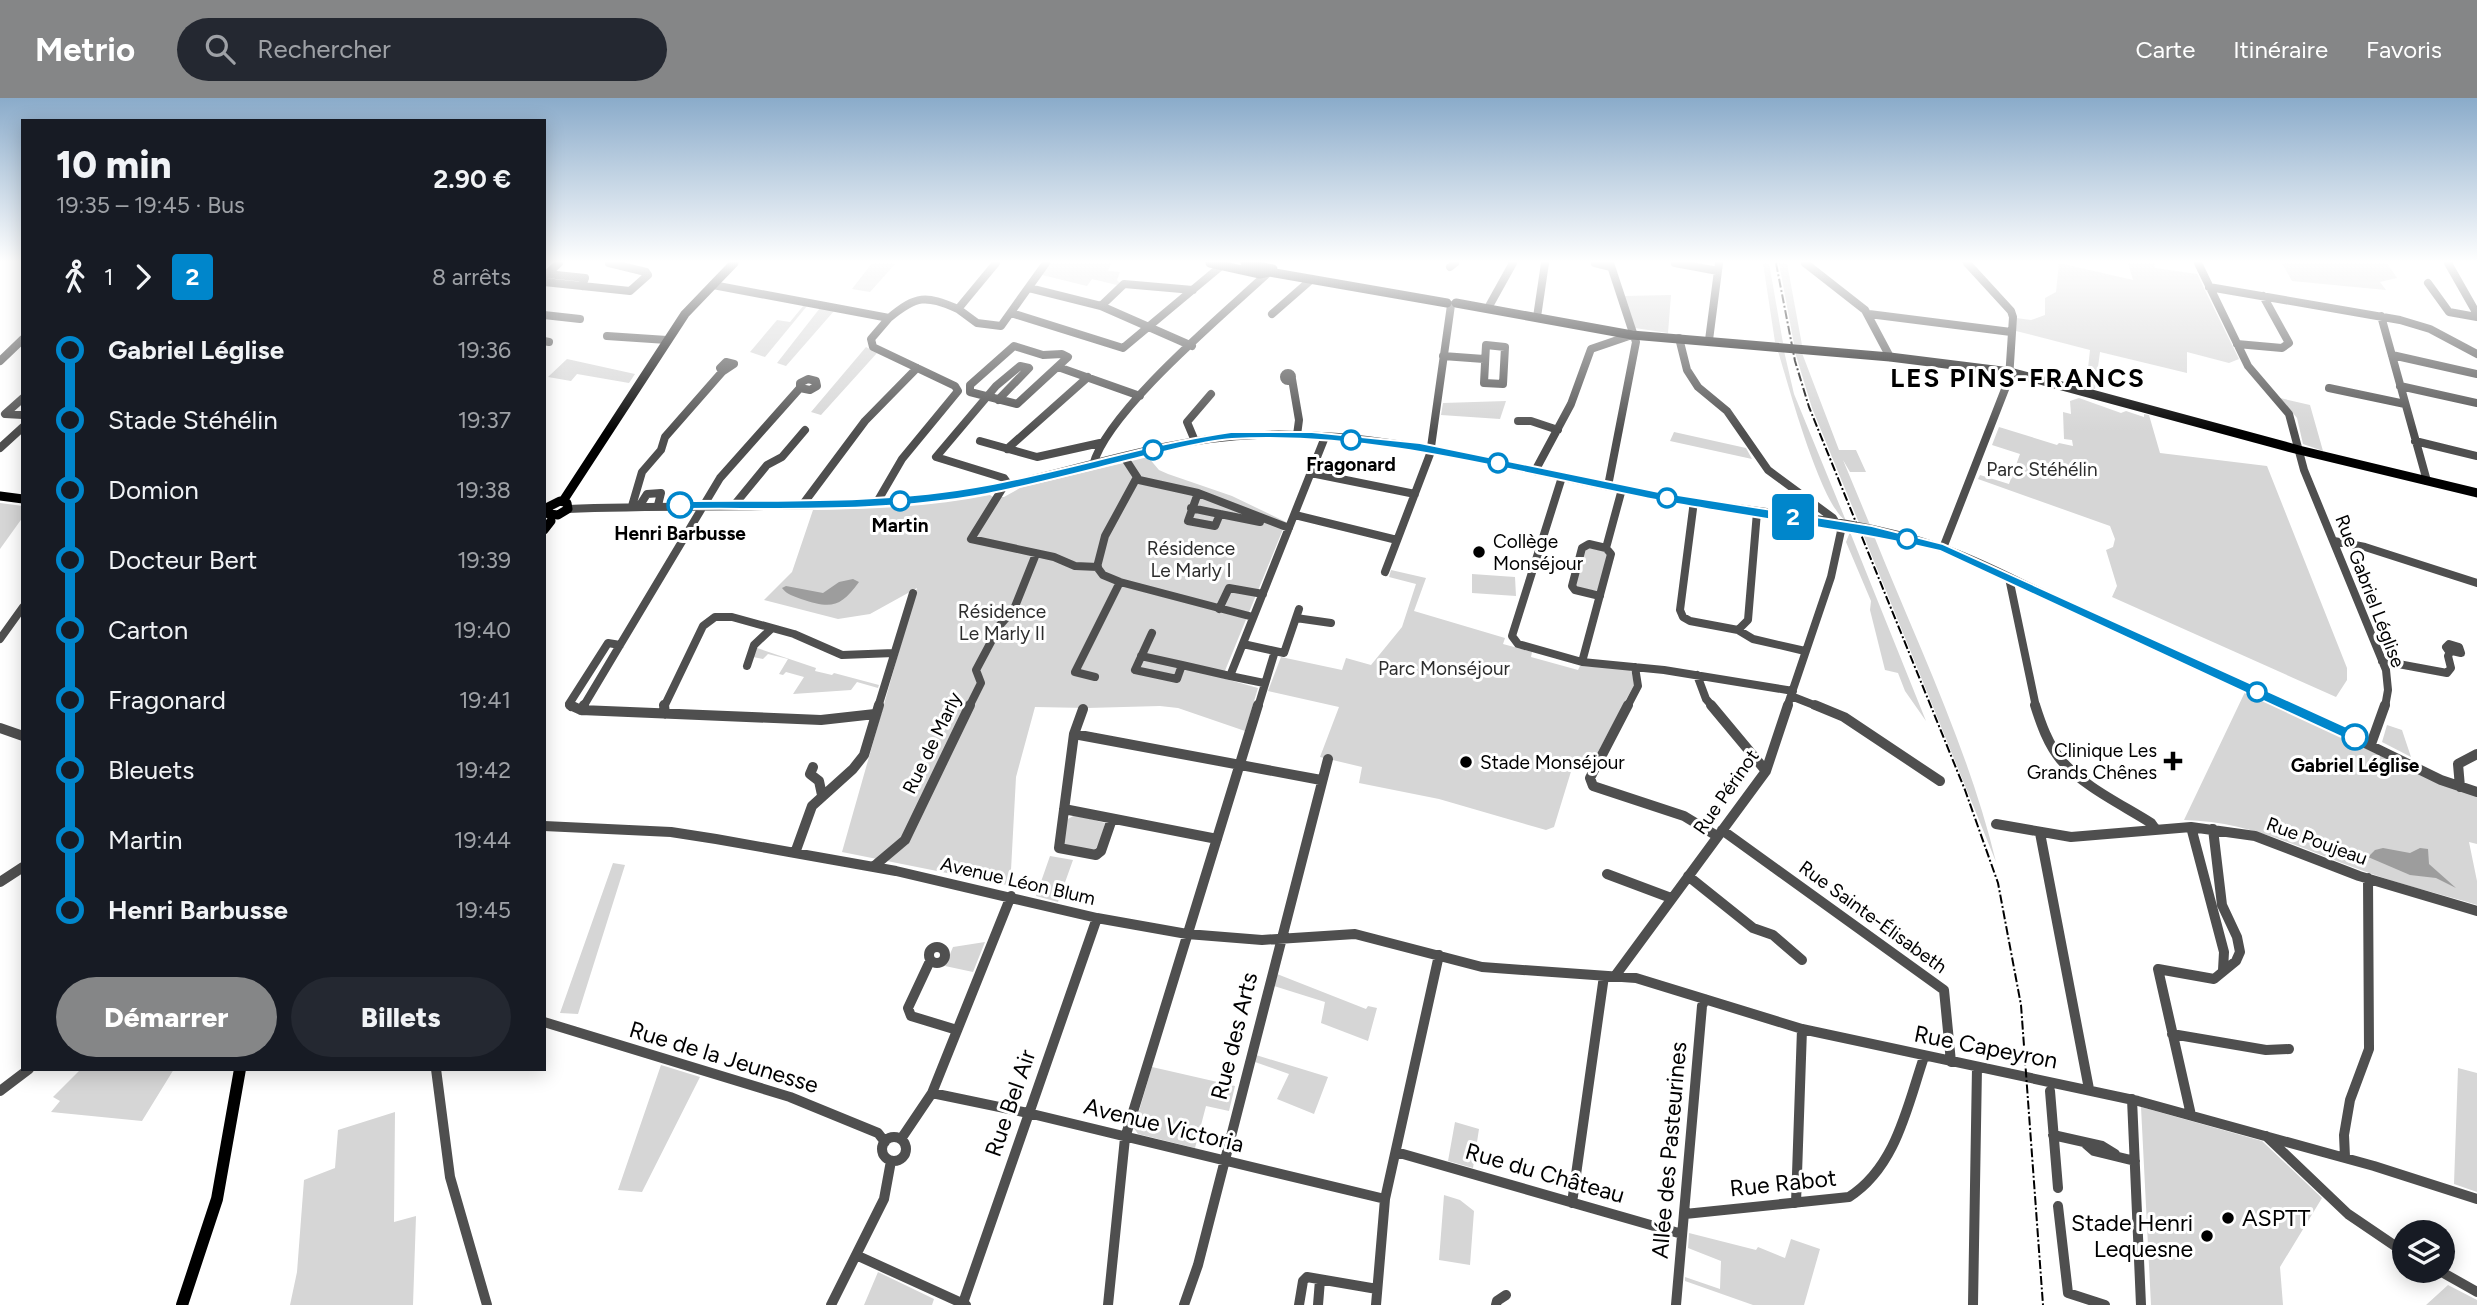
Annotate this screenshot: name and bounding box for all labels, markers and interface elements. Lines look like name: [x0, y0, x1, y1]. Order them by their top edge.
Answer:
search box: [177, 18, 667, 81]
text: Metrio: [35, 30, 135, 69]
icon: search: [201, 30, 239, 68]
text: Rechercher: [257, 33, 391, 65]
text: Carte: [2135, 35, 2195, 64]
text: Itinéraire: [2233, 35, 2328, 64]
text: Favoris: [2366, 35, 2442, 64]
text: 10 min: [56, 142, 172, 188]
text: 2.90 €: [433, 163, 511, 195]
text: 19:35 – 19:45 · Bus: [56, 191, 245, 219]
icon: walk: [56, 258, 94, 296]
icon: forward: [124, 258, 162, 296]
text: 2: [186, 262, 199, 291]
text: 1: [104, 263, 114, 291]
text: 8 arrêts: [432, 263, 511, 291]
text: Gabriel Léglise: [108, 334, 284, 366]
text: 19:36: [457, 336, 511, 364]
district label: LES PINS-FRANCS: [1890, 362, 2146, 394]
text: Stade Stéhélin: [108, 404, 278, 436]
text: 19:37: [458, 406, 511, 434]
marker: Fragonard: [1341, 430, 1361, 450]
unlabelled marker: [1143, 440, 1163, 460]
place label: Fragonard: [1306, 453, 1396, 476]
unlabelled marker: [1488, 453, 1508, 473]
park label: Parc Stéhélin: [1986, 458, 2098, 481]
text: Domion: [108, 474, 199, 506]
text: 19:38: [456, 476, 511, 504]
unlabelled marker: [1657, 488, 1677, 508]
marker: Martin: [890, 491, 910, 511]
marker: Henri Barbusse: [667, 492, 693, 518]
line badge: 2: [1770, 494, 1816, 540]
text: 2: [1786, 502, 1800, 531]
street label: Rue Gabriel Léglise: [2330, 511, 2410, 671]
place label: Martin: [871, 514, 929, 537]
place label: Henri Barbusse: [614, 522, 746, 545]
unlabelled marker: [1897, 529, 1917, 549]
place label: Collège Monséjour: [1493, 530, 1584, 575]
park label: Résidence Le Marly I: [1147, 537, 1235, 582]
text: Docteur Bert: [108, 544, 257, 576]
marker: Collège Monséjour: [1471, 544, 1487, 560]
text: 19:39: [457, 546, 511, 574]
park label: Résidence Le Marly II: [958, 600, 1046, 645]
text: Carton: [108, 614, 188, 646]
text: 19:40: [454, 616, 511, 644]
park label: Parc Monséjour: [1378, 657, 1511, 680]
unlabelled marker: [2247, 682, 2267, 702]
text: Fragonard: [108, 684, 226, 716]
text: 19:41: [459, 686, 511, 714]
street label: Rue de Marly: [898, 688, 966, 798]
marker: Gabriel Léglise: [2342, 724, 2368, 750]
place label: Clinique Les Grands Chênes: [2027, 739, 2157, 784]
street label: Rue Périnot: [1688, 745, 1764, 839]
place label: Stade Monséjour: [1480, 751, 1625, 774]
marker: Clinique Les Grands Chênes: [2163, 751, 2183, 771]
text: Bleuets: [108, 754, 194, 786]
marker: Stade Monséjour: [1458, 754, 1474, 770]
place label: Gabriel Léglise: [2291, 754, 2420, 777]
text: 19:42: [456, 756, 511, 784]
street label: Rue Poujeau: [2263, 812, 2371, 870]
text: Martin: [108, 824, 182, 856]
text: 19:44: [454, 826, 511, 854]
street label: Avenue Léon Blum: [938, 852, 1098, 910]
street label: Rue Sainte-Élisabeth: [1795, 856, 1951, 978]
text: Henri Barbusse: [108, 894, 288, 926]
text: 19:45: [455, 896, 511, 924]
street label: Rue des Arts: [1205, 969, 1263, 1103]
button: Démarrer: [56, 977, 277, 1057]
button: Billets: [291, 977, 511, 1057]
street label: Rue de la Jeunesse: [626, 1015, 822, 1099]
street label: Rue Capeyron: [1912, 1019, 2060, 1075]
street label: Allée des Pasteurines: [1646, 1040, 1692, 1260]
street label: Rue Bel Air: [979, 1046, 1041, 1160]
street label: Avenue Victoria: [1081, 1092, 1247, 1158]
street label: Rue du Château: [1462, 1137, 1628, 1209]
street label: Rue Rabot: [1728, 1163, 1838, 1203]
place label: ASPTT: [2242, 1204, 2311, 1232]
place label: Stade Henri Lequesne: [2071, 1209, 2193, 1263]
marker: ASPTT: [2220, 1210, 2236, 1226]
map controls: [2392, 1220, 2455, 1283]
button: layers: [2392, 1220, 2455, 1283]
marker: Stade Henri Lequesne: [2199, 1228, 2215, 1244]

